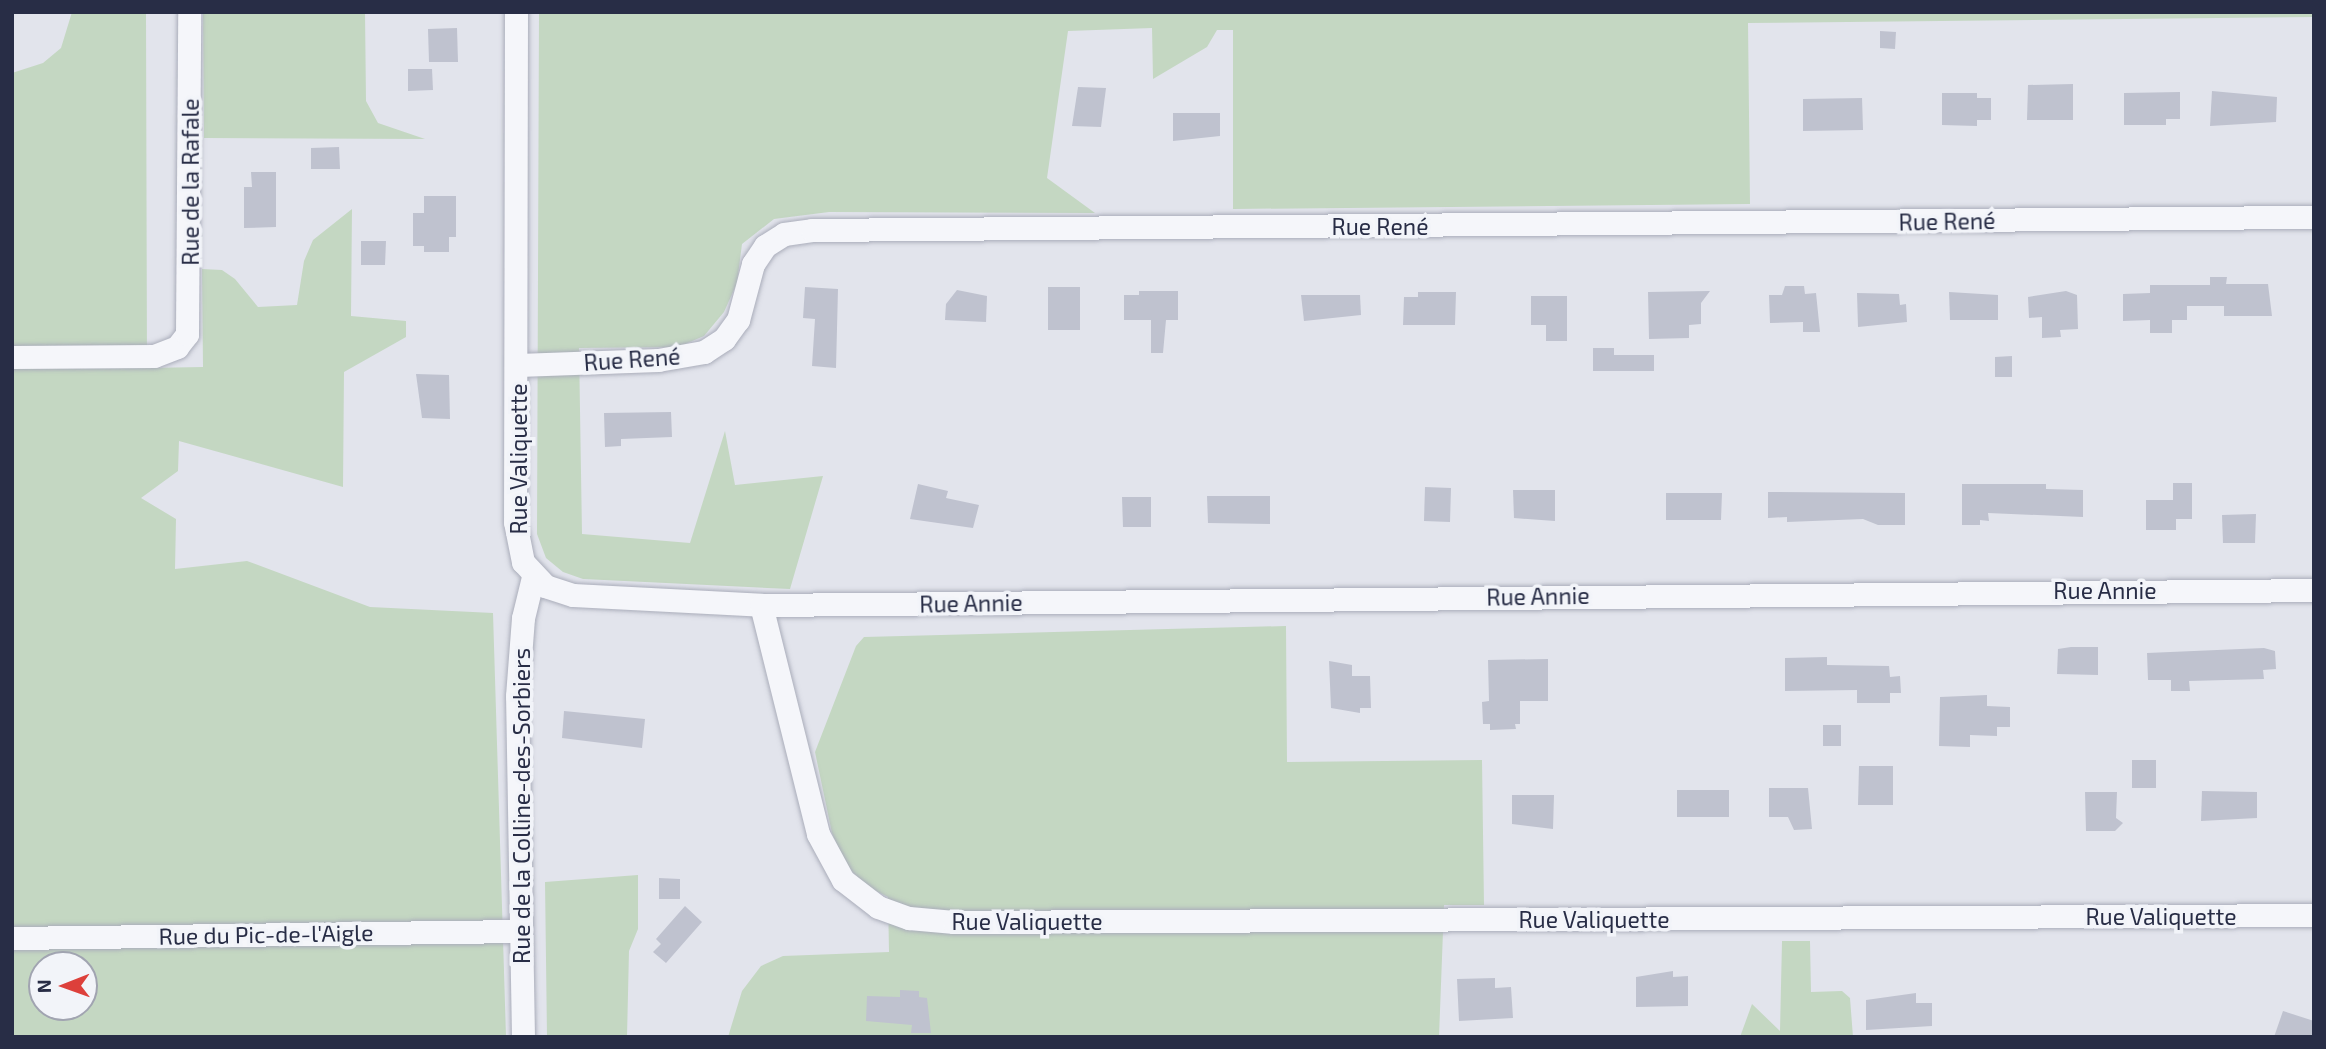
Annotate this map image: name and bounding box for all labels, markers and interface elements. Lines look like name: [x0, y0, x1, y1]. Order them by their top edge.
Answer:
street label: Rue de la Rafale: [176, 98, 204, 266]
street label: Rue René: [1898, 206, 1996, 236]
street label: Rue René: [1332, 212, 1428, 240]
street label: Rue René: [583, 342, 681, 376]
street label: Rue Valiquette: [504, 383, 532, 535]
street label: Rue Annie: [2053, 576, 2157, 604]
street label: Rue Annie: [1486, 581, 1590, 611]
street label: Rue Annie: [919, 588, 1023, 618]
street label: Rue de la Colline-des-Sorbiers: [507, 648, 535, 964]
street label: Rue Valiquette: [2085, 902, 2237, 930]
street label: Rue Valiquette: [1518, 905, 1670, 933]
street label: Rue Valiquette: [951, 907, 1103, 935]
street label: Rue du Pic-de-l'Aigle: [158, 918, 374, 950]
north arrow: [28, 951, 98, 1021]
text: N: [32, 979, 55, 993]

